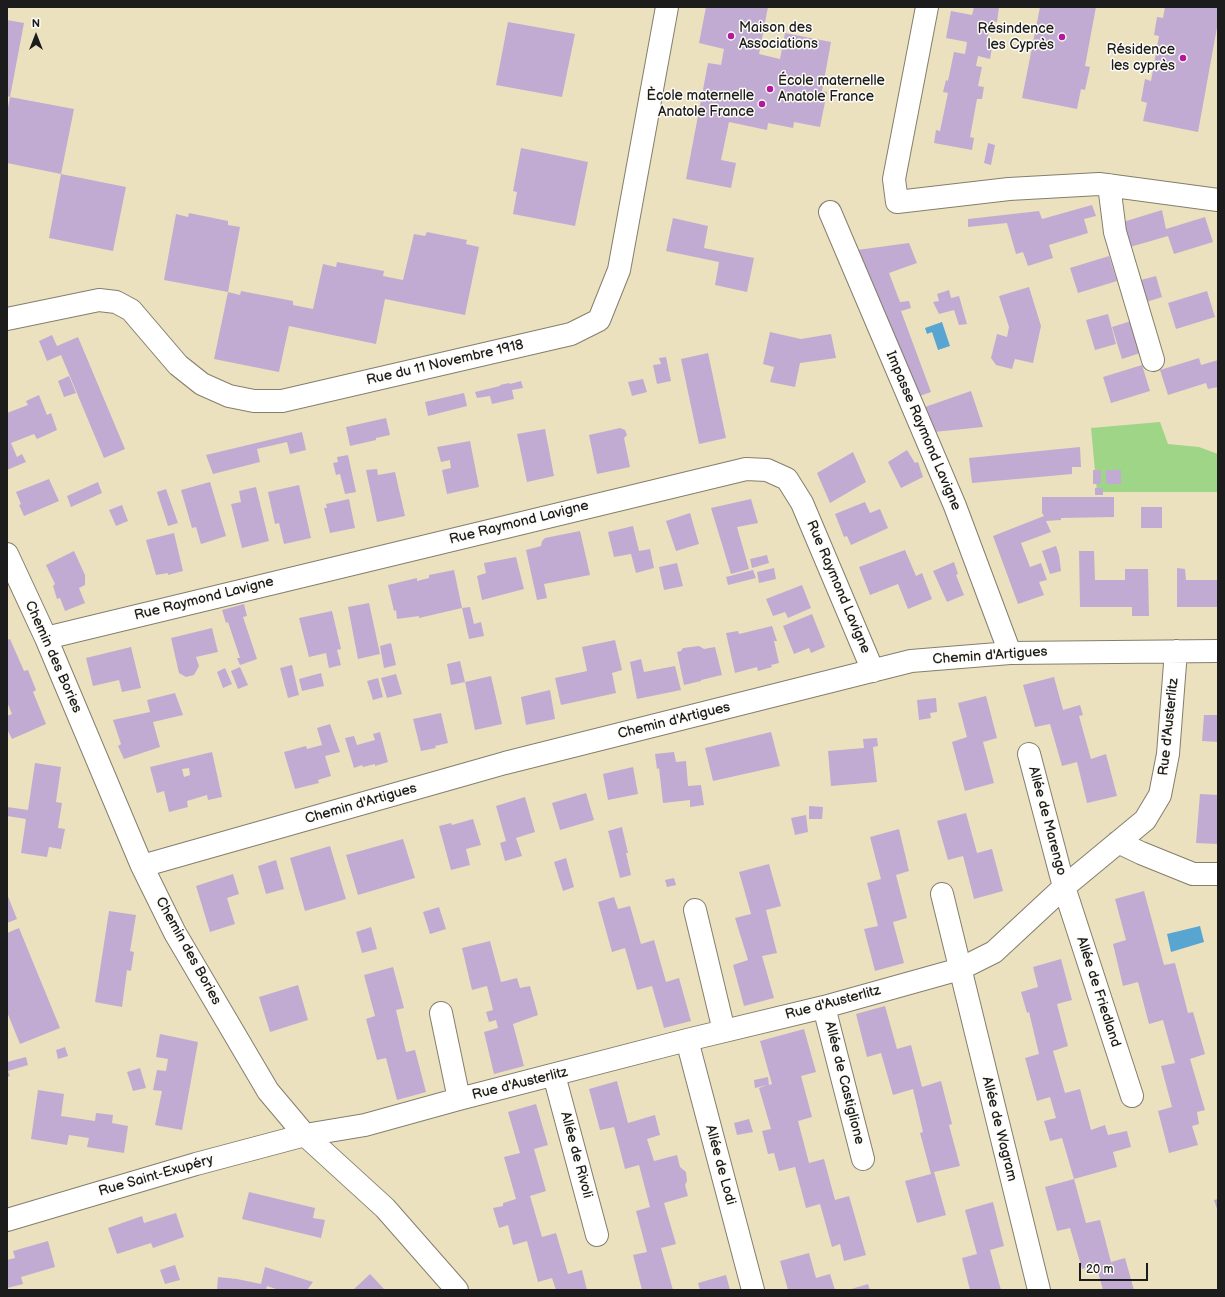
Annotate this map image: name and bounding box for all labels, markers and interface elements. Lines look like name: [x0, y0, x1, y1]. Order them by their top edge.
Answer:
north arrow: [16, 16, 56, 56]
text: N: [32, 17, 40, 30]
place label: Maison des Associations: [739, 20, 818, 52]
place label: Résindence les Cyprès: [978, 21, 1054, 54]
marker: Maison des Associations: [726, 31, 736, 41]
marker: Résindence les Cyprès: [1057, 32, 1067, 42]
place label: Résidence les cyprès: [1106, 42, 1175, 74]
marker: Résidence les cyprès: [1178, 53, 1188, 63]
place label: École maternelle Anatole France: [778, 73, 885, 106]
marker: École maternelle Anatole France: [765, 84, 775, 94]
place label: Ècole maternelle Anatole France: [646, 88, 754, 120]
marker: Ècole maternelle Anatole France: [757, 99, 767, 109]
street label: Rue du 11 Novembre 1918: [365, 337, 525, 389]
street label: Impasse Raymond Lavigne: [882, 349, 964, 513]
street label: Rue Raymond Lavigne: [448, 498, 590, 548]
street label: Rue Raymond Lavigne: [802, 518, 874, 656]
street label: Rue Raymond Lavigne: [133, 574, 275, 624]
street label: Chemin des Bories: [21, 598, 85, 716]
street label: Chemin d'Artigues: [932, 644, 1048, 668]
street label: Rue d'Austerlitz: [1156, 677, 1182, 777]
street label: Chemin d'Artigues: [616, 699, 732, 743]
street label: Allée de Marengo: [1024, 765, 1070, 877]
street label: Chemin d'Artigues: [303, 780, 419, 828]
street label: Chemin des Bories: [151, 894, 225, 1008]
street label: Allée de Friedland: [1072, 935, 1124, 1049]
street label: Rue d'Austerlitz: [784, 982, 882, 1024]
street label: Allée de Castiglione: [821, 1020, 867, 1146]
street label: Rue d'Austerlitz: [470, 1064, 570, 1104]
street label: Allée de Wagram: [978, 1075, 1020, 1183]
street label: Allée de Rivoli: [556, 1110, 596, 1200]
street label: Allée de Lodi: [701, 1123, 739, 1207]
street label: Rue Saint-Exupéry: [97, 1152, 215, 1200]
scale bar: [1081, 1255, 1150, 1281]
text: 20 m: [1086, 1262, 1113, 1277]

